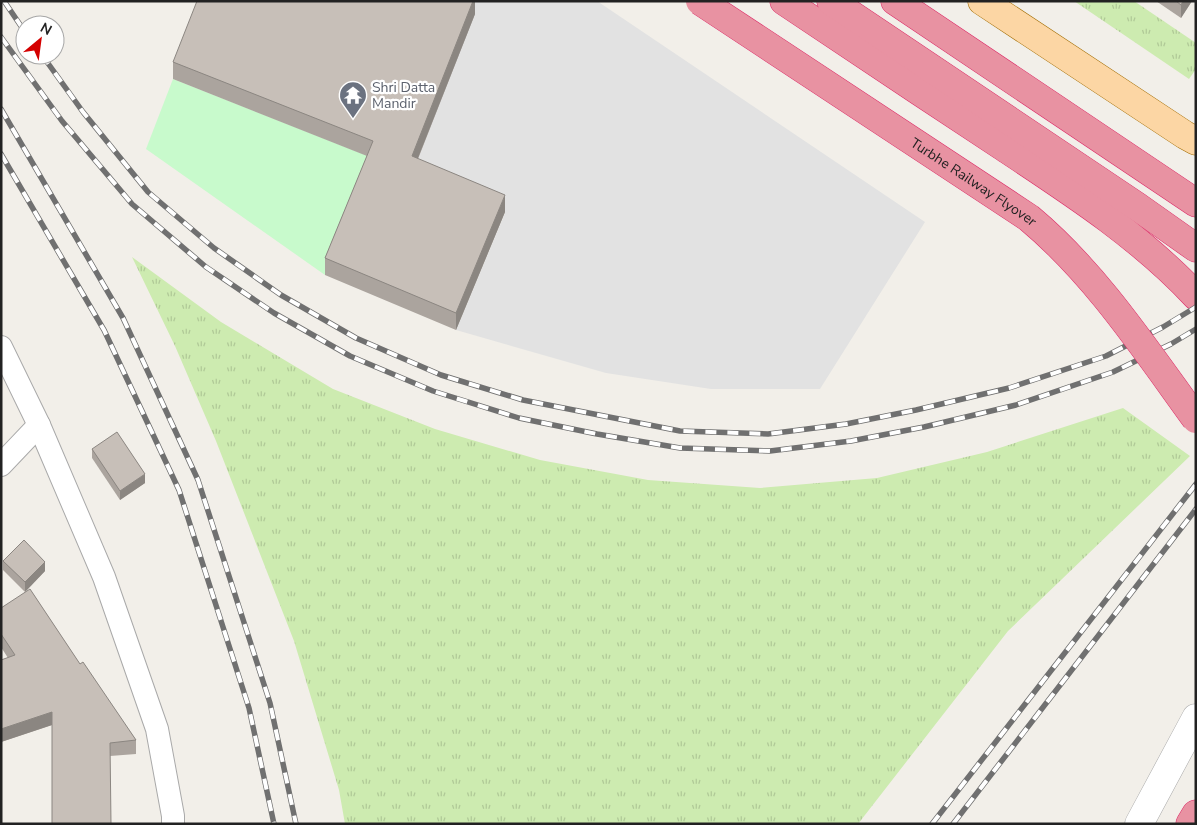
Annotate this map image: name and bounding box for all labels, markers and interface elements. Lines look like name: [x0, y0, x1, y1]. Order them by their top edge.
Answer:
north arrow: [15, 15, 65, 65]
text: N: [37, 18, 55, 40]
place label: Shri Datta Mandir: [372, 78, 435, 113]
temple icon: Shri Datta Mandir: [338, 80, 368, 119]
street label: Turbhe Railway Flyover: [907, 134, 1041, 230]

